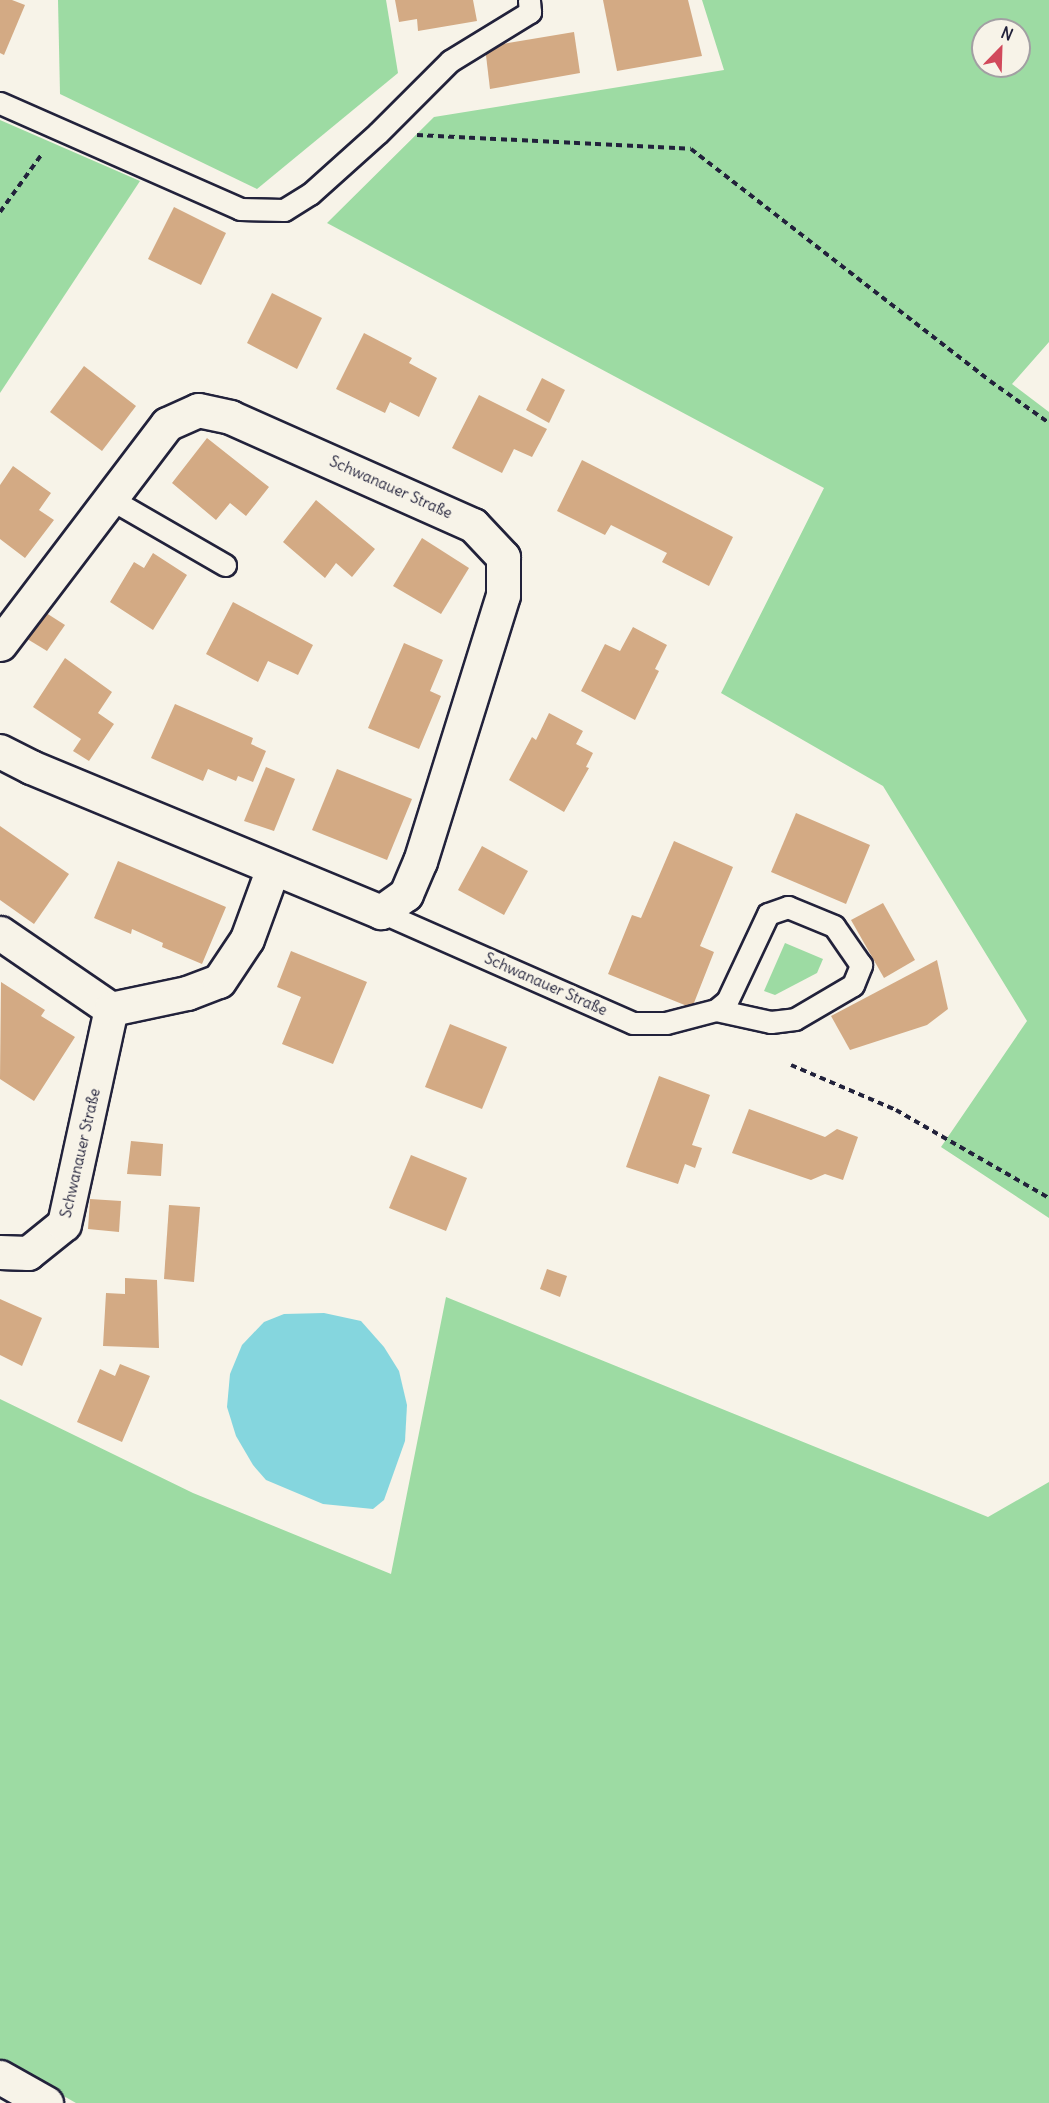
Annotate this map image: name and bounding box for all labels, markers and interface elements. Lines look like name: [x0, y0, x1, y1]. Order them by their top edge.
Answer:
north arrow: [971, 18, 1031, 78]
text: N: [998, 22, 1016, 45]
street label: Schwanauer Straße: [327, 452, 455, 522]
street label: Schwanauer Straße: [482, 949, 610, 1019]
street label: Schwanauer Straße: [56, 1086, 104, 1220]

